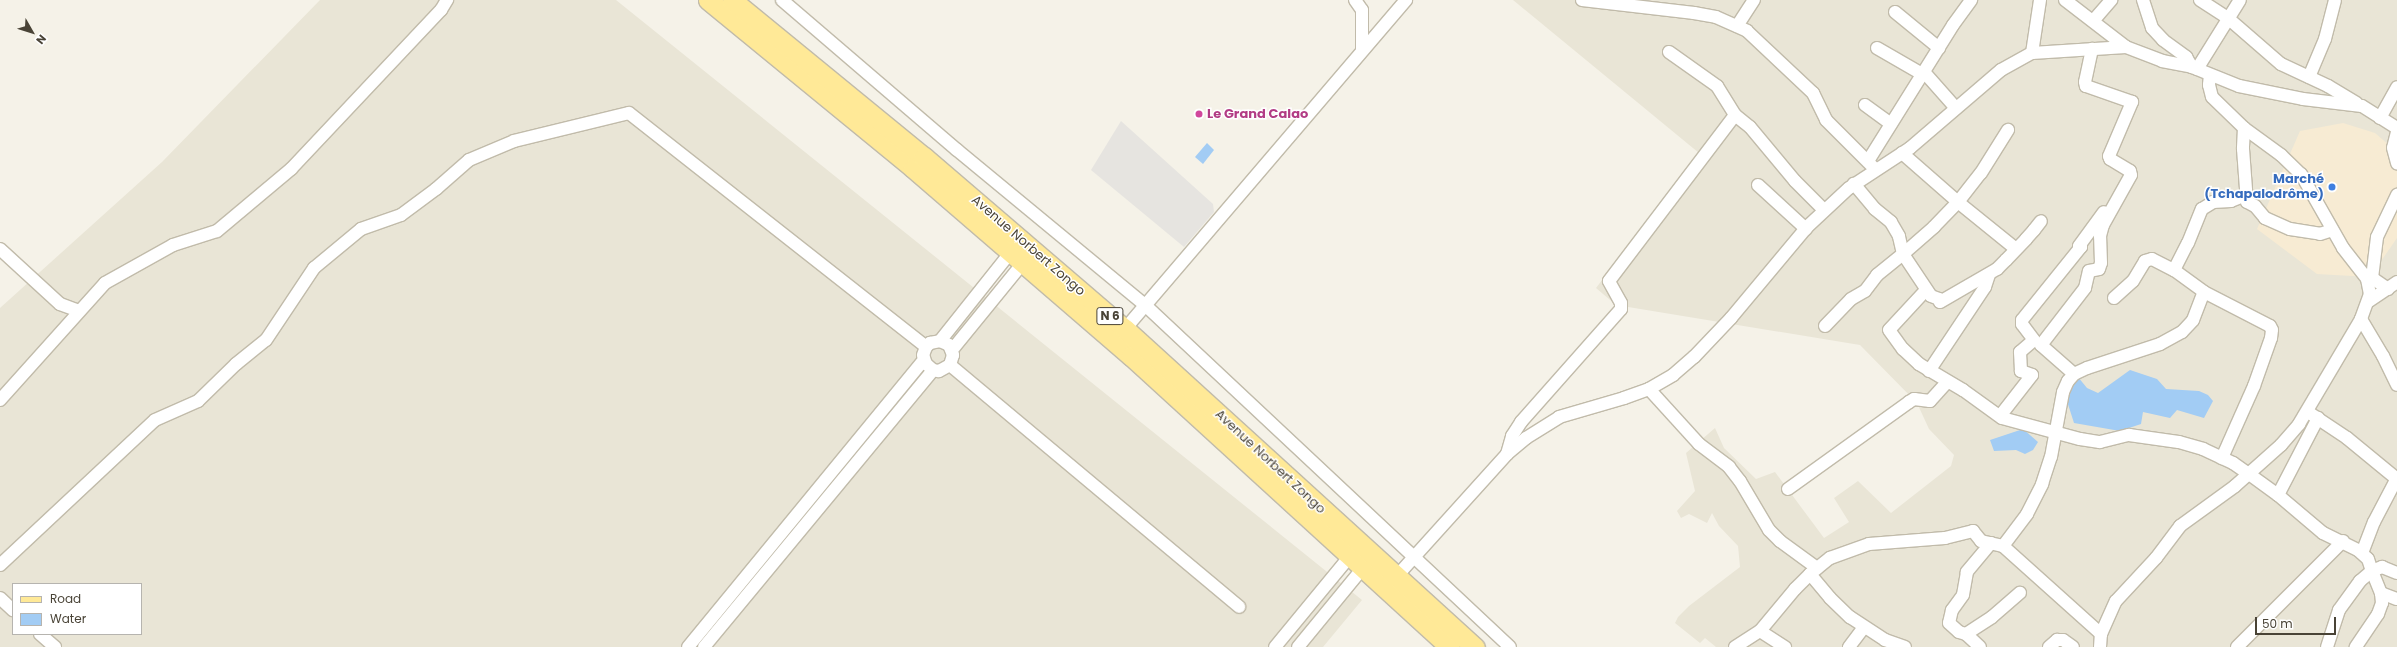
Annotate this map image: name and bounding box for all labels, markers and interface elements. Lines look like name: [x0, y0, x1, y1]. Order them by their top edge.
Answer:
north arrow: [12, 12, 52, 52]
text: N: [33, 31, 50, 48]
place label: Le Grand Calao: [1207, 106, 1308, 122]
marker: Le Grand Calao: [1194, 109, 1204, 119]
place label: Marché (Tchapalodrôme): [2204, 172, 2324, 203]
marker: Marché (Tchapalodrôme): [2327, 182, 2337, 192]
street label: Avenue Norbert Zongo: [968, 192, 1088, 300]
road number: N 6: [1096, 306, 1124, 326]
street label: Avenue Norbert Zongo: [1212, 407, 1328, 517]
legend: [12, 583, 142, 635]
text: Road: [50, 590, 81, 607]
scale bar: [2257, 609, 2338, 635]
text: Water: [50, 610, 86, 627]
text: 50 m: [2262, 615, 2293, 632]

